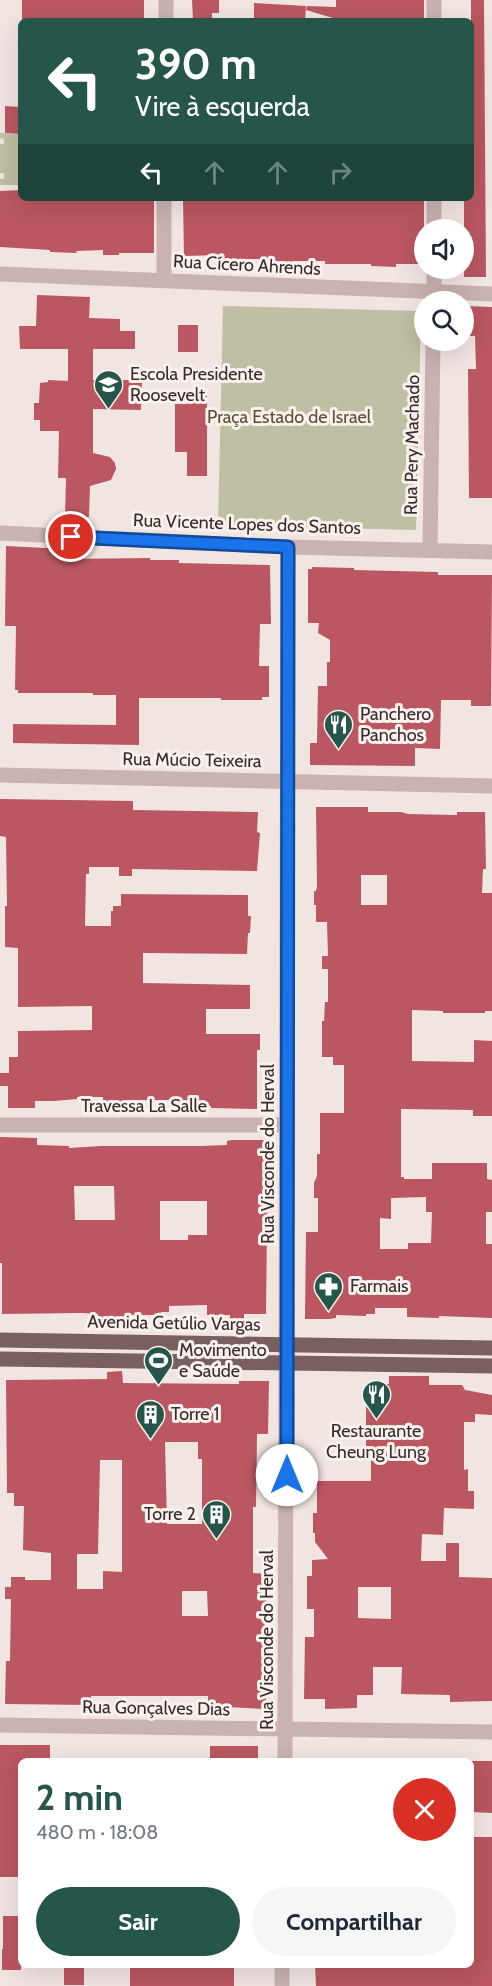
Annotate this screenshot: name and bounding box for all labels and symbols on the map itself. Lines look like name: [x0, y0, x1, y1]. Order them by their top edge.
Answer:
street label: Rua Cícero Ahrends: [173, 250, 321, 280]
place label: Escola Presidente Roosevelt: [130, 363, 263, 406]
school or university icon: Escola Presidente Roosevelt: [93, 368, 125, 410]
street label: Rua Pery Machado: [400, 374, 424, 515]
park label: Praça Estado de Israel: [207, 406, 372, 428]
street label: Rua Vicente Lopes dos Santos: [133, 509, 361, 539]
pin: [45, 511, 96, 562]
place label: Panchero Panchos: [360, 703, 431, 746]
restaurant icon: Panchero Panchos: [323, 708, 355, 750]
street label: Rua Múcio Teixeira: [122, 748, 262, 772]
street label: Rua Visconde do Herval: [257, 1063, 279, 1244]
street label: Travessa La Salle: [81, 1095, 207, 1117]
pharmacy icon: Farmais: [313, 1270, 345, 1312]
place label: Farmais: [350, 1275, 408, 1297]
street label: Avenida Getúlio Vargas: [87, 1310, 261, 1336]
place label: Movimento e Saúde: [179, 1339, 267, 1382]
sports icon: Movimento e Saúde: [142, 1344, 174, 1386]
restaurant icon: Restaurante Cheung Lung: [360, 1378, 392, 1420]
building icon: Torre 1: [134, 1398, 166, 1440]
place label: Torre 1: [171, 1403, 219, 1425]
place label: Restaurante Cheung Lung: [326, 1420, 427, 1463]
position arrow: [255, 1443, 319, 1507]
building icon: Torre 2: [201, 1498, 233, 1540]
place label: Torre 2: [144, 1503, 196, 1525]
street label: Rua Visconde do Herval: [256, 1549, 278, 1730]
street label: Rua Gonçalves Dias: [82, 1696, 230, 1720]

